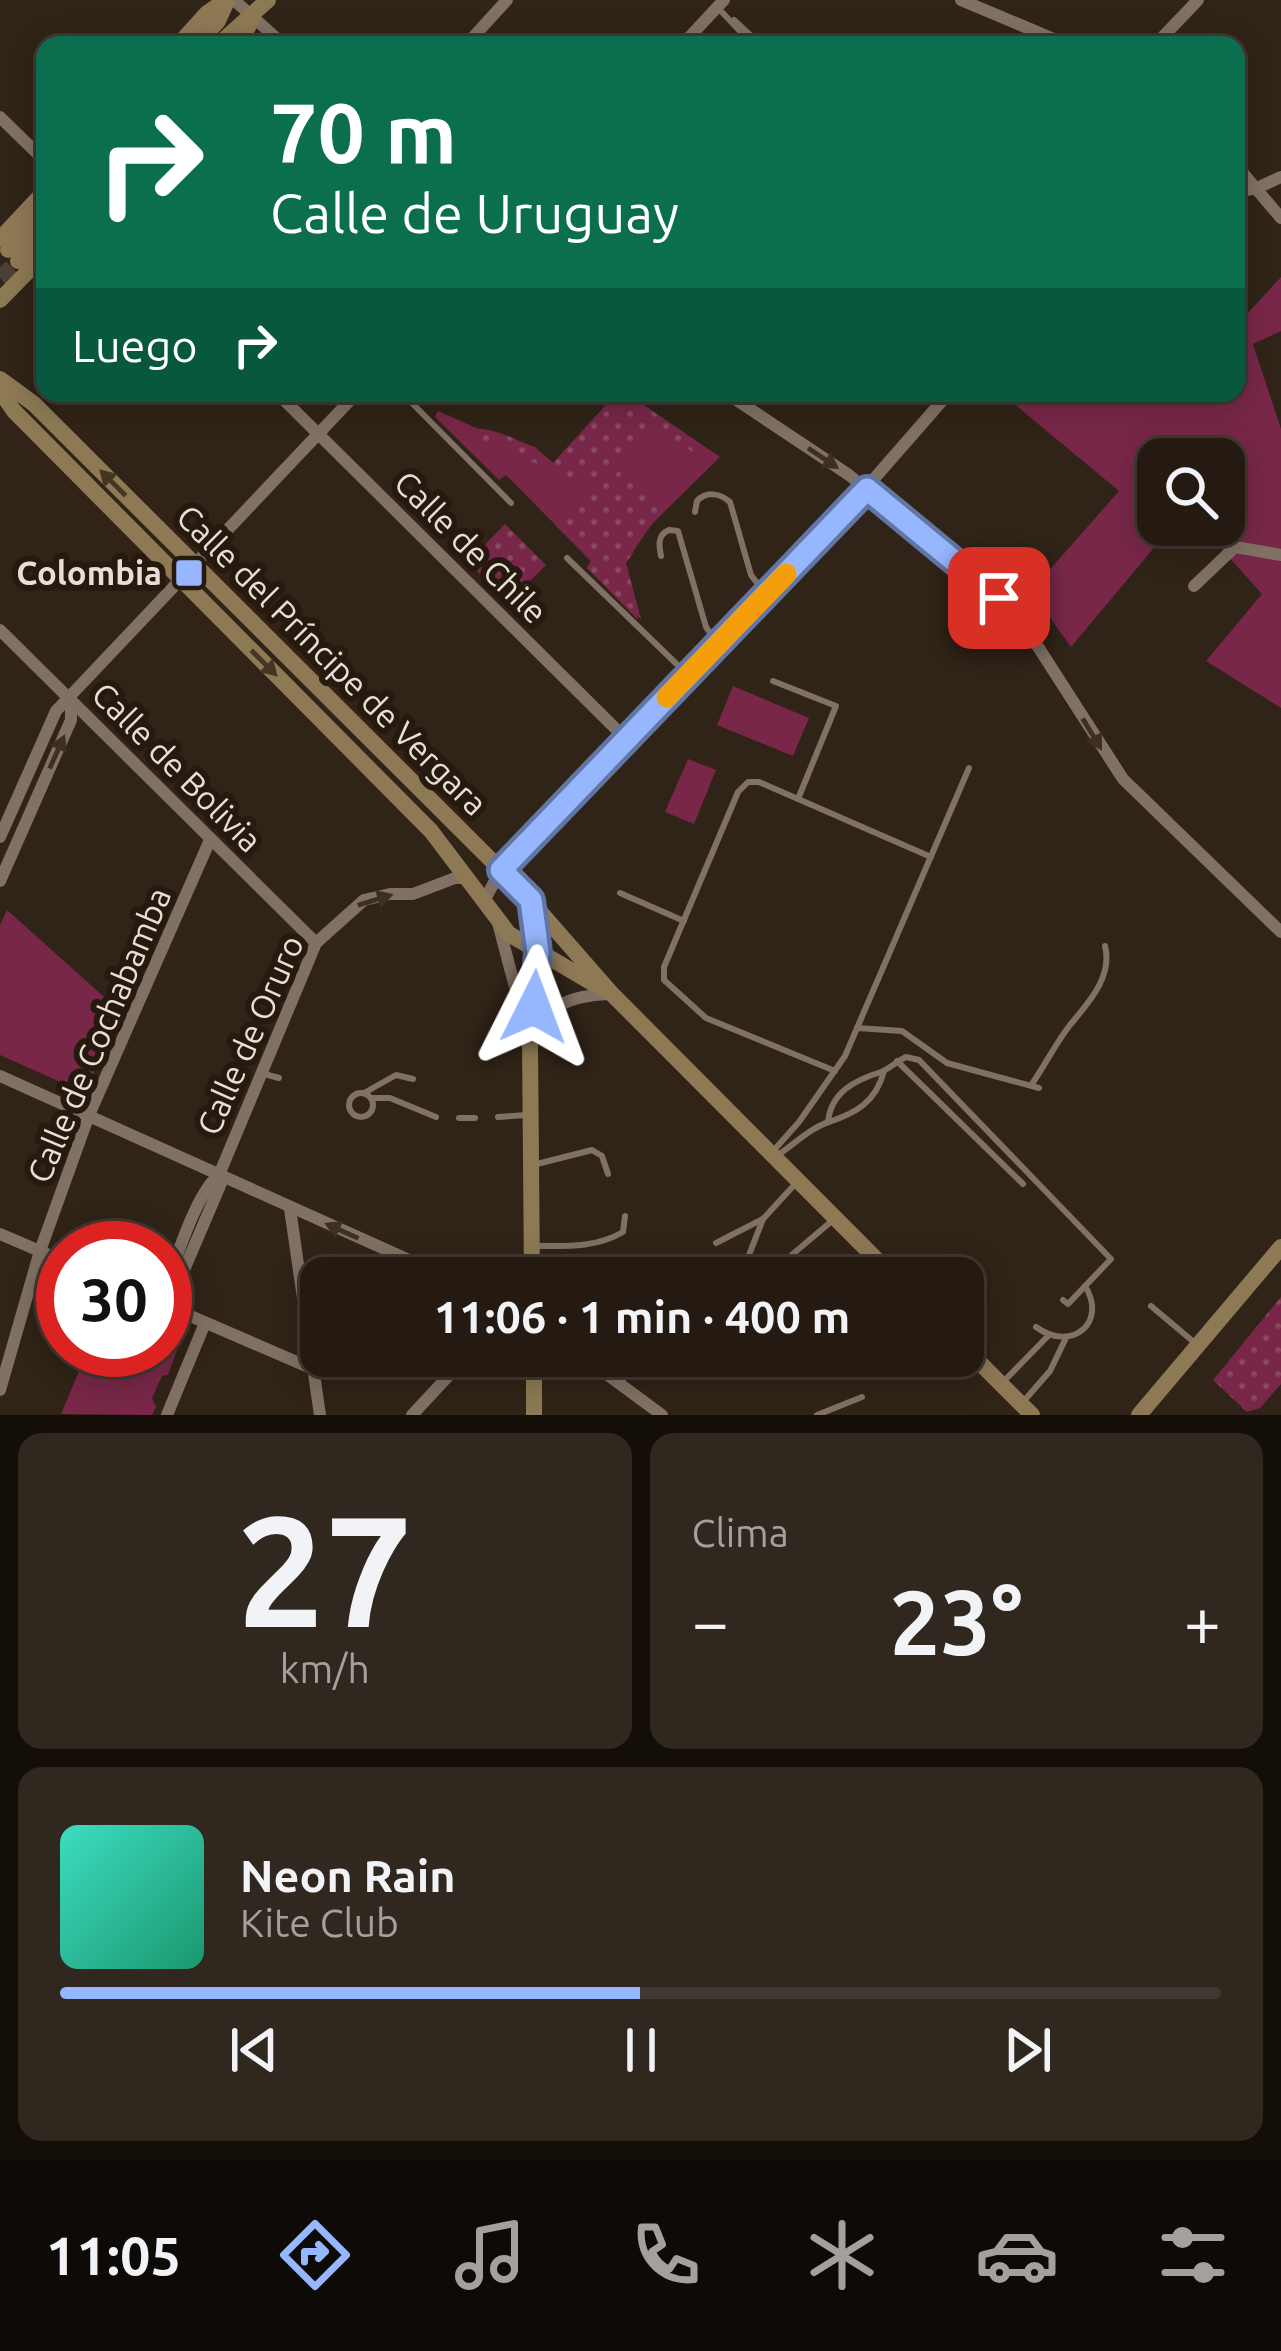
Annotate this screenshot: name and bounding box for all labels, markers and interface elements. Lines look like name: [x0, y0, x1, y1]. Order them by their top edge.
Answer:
icon: right: [72, 84, 228, 240]
text: 70 m: [270, 85, 457, 179]
text: Calle de Uruguay: [270, 183, 679, 243]
icon: right: [222, 312, 288, 378]
text: Luego: [72, 320, 198, 371]
map controls: [1137, 438, 1245, 546]
button: search: [1137, 438, 1245, 546]
one-way arrow: [807, 446, 840, 468]
street label: Calle de Chile: [388, 463, 555, 630]
one-way arrow: [99, 469, 127, 497]
street label: Calle del Príncipe de Vergara: [170, 497, 495, 822]
pin: [948, 547, 1050, 649]
place label: Colombia: [16, 554, 162, 591]
marker: Colombia: [173, 557, 205, 589]
icon: arrive: [966, 565, 1032, 631]
one-way arrow: [250, 648, 278, 677]
street label: Calle de Bolivia: [85, 675, 269, 859]
one-way arrow: [1080, 717, 1101, 751]
one-way arrow: [47, 735, 67, 770]
street label: Calle de Cochabamba: [20, 882, 178, 1188]
one-way arrow: [358, 890, 394, 908]
street label: Calle de Oruro: [189, 929, 310, 1140]
position arrow: [471, 944, 597, 1070]
speed limit sign: 30: [36, 1221, 192, 1377]
one-way arrow: [324, 1221, 359, 1241]
text: 11:06 · 1 min · 400 m: [434, 1291, 850, 1342]
text: 27: [237, 1482, 413, 1656]
text: Clima: [692, 1511, 789, 1554]
text: 23°: [890, 1571, 1023, 1672]
text: −: [692, 1584, 729, 1658]
text: +: [1184, 1584, 1221, 1658]
text: km/h: [280, 1647, 370, 1690]
text: Neon Rain: [240, 1850, 455, 1901]
text: Kite Club: [240, 1901, 399, 1944]
icon: previous: [221, 2017, 287, 2083]
icon: pause: [608, 2017, 674, 2083]
icon: next: [995, 2017, 1061, 2083]
icon: directions: [273, 2213, 357, 2297]
icon: music: [448, 2213, 532, 2297]
icon: phone: [624, 2213, 708, 2297]
icon: climate: [800, 2213, 884, 2297]
icon: car: [975, 2213, 1059, 2297]
icon: filters: [1151, 2213, 1235, 2297]
text: 11:05: [46, 2225, 181, 2285]

